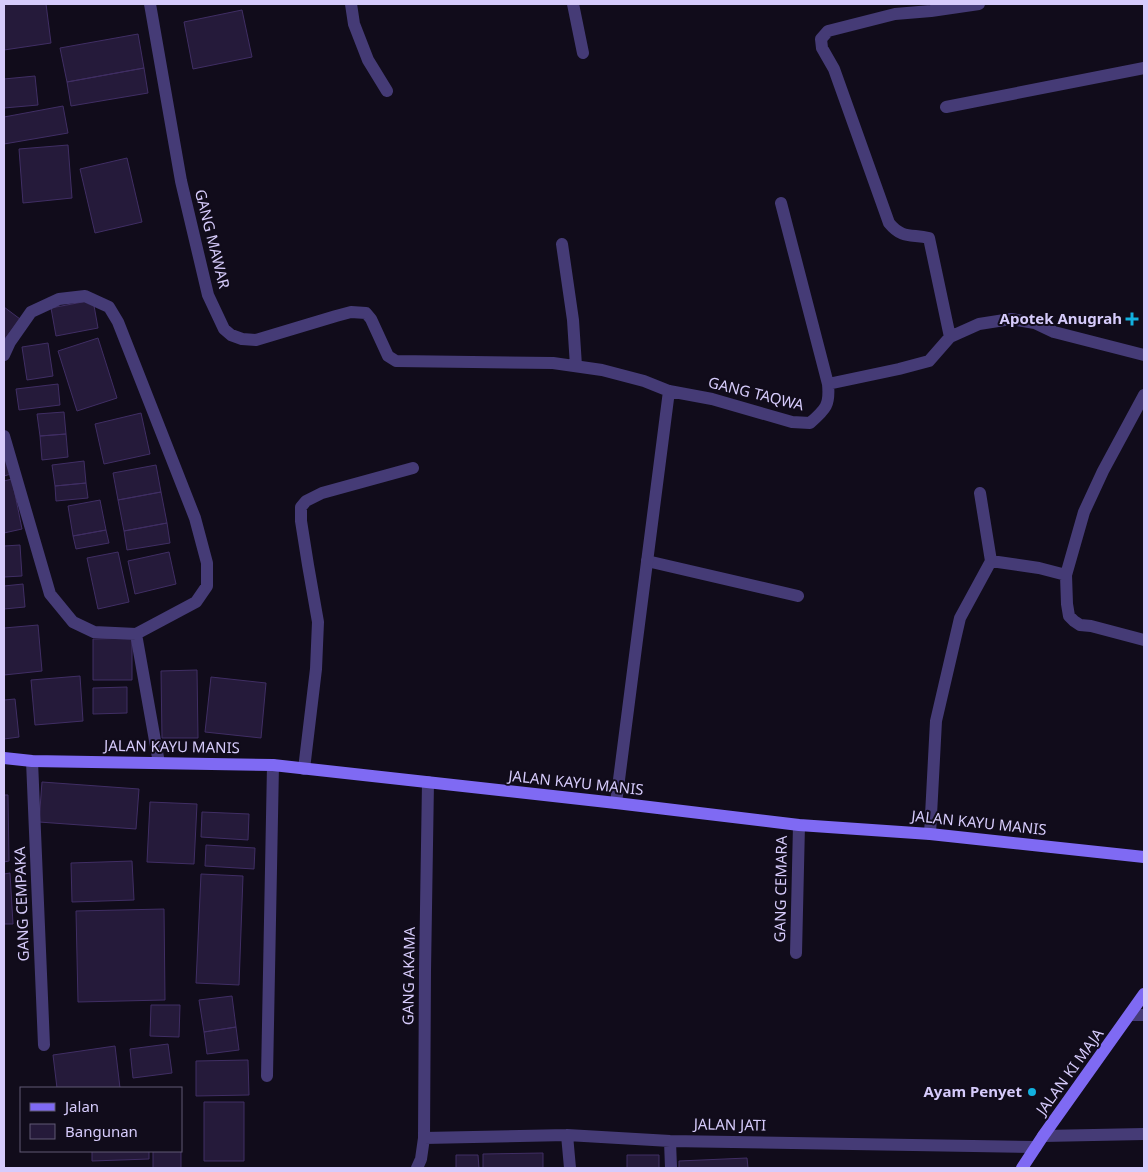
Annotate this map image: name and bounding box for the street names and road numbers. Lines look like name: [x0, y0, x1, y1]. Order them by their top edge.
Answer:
street label: GANG MAWAR: [191, 187, 235, 291]
street label: GANG TAQWA: [706, 371, 807, 415]
street label: JALAN KAYU MANIS: [102, 735, 240, 757]
street label: JALAN KAYU MANIS: [506, 765, 645, 799]
street label: JALAN KAYU MANIS: [909, 805, 1048, 839]
street label: GANG CEMARA: [769, 835, 791, 942]
street label: GANG CEMPAKA: [9, 846, 33, 962]
street label: GANG AKAMA: [397, 926, 419, 1025]
street label: JALAN KI MAJA: [1030, 1024, 1108, 1120]
street label: JALAN JATI: [692, 1113, 766, 1135]

